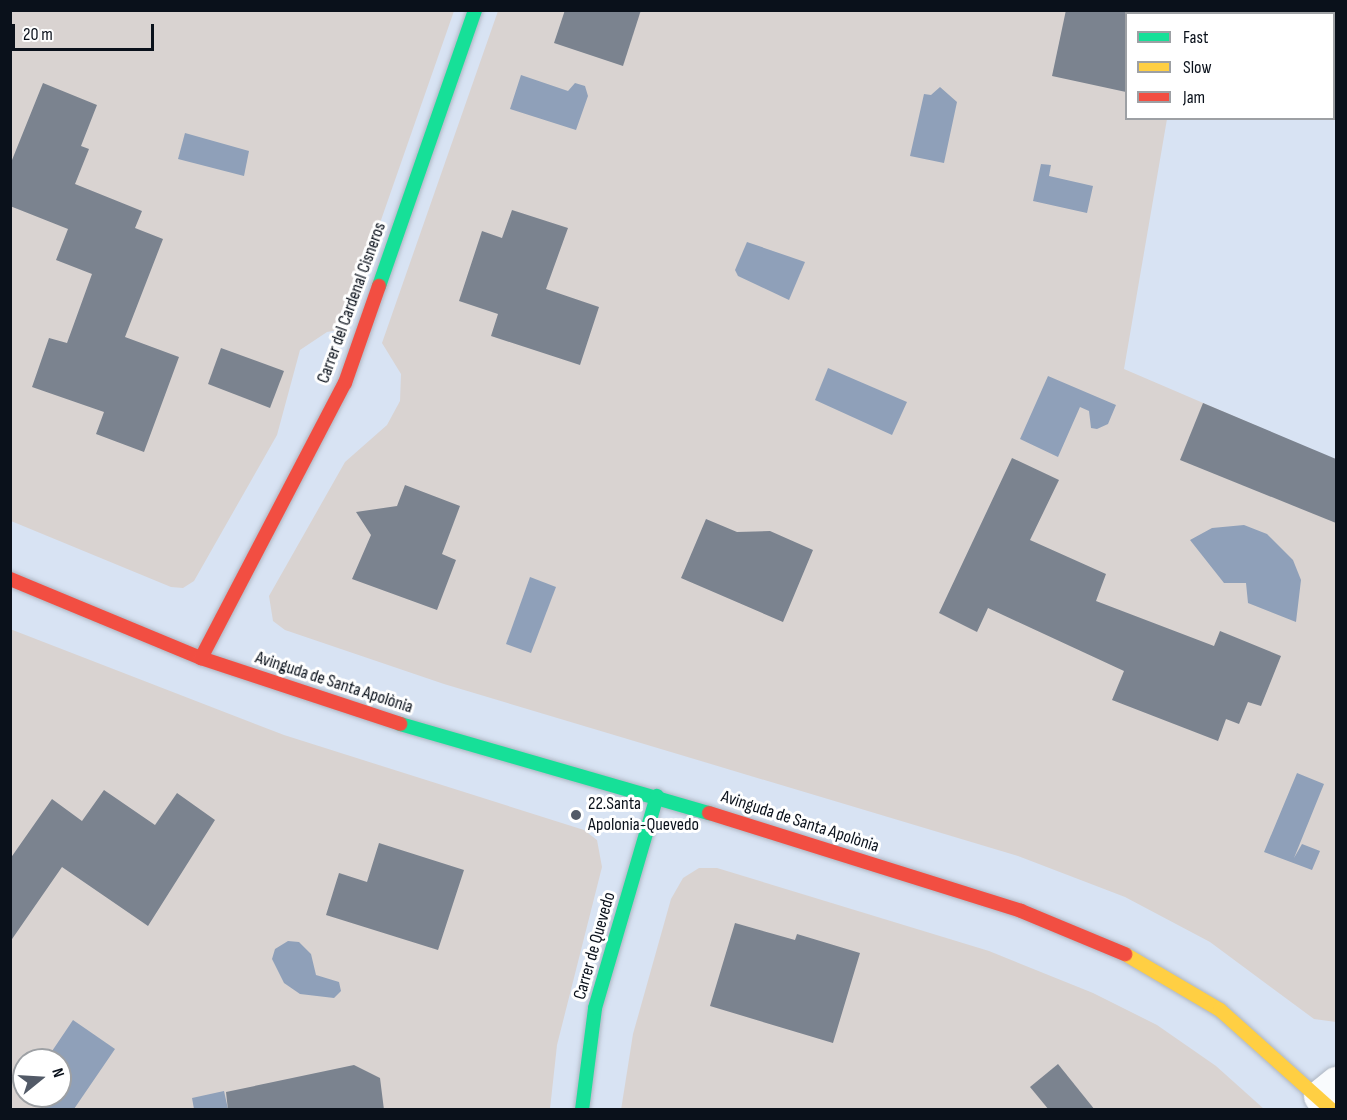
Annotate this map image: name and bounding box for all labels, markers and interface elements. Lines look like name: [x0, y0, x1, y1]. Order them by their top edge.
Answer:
scale bar: [15, 12, 158, 50]
legend: [1125, 12, 1335, 120]
text: 20 m: [23, 24, 53, 45]
text: Fast: [1183, 27, 1208, 48]
text: Slow: [1183, 57, 1212, 78]
text: Jam: [1183, 87, 1205, 108]
street label: Carrer del Cardenal Cisneros: [313, 220, 391, 386]
street label: Avinguda de Santa Apolònia: [252, 647, 416, 719]
street label: Avinguda de Santa Apolònia: [718, 786, 882, 858]
place label: 22.Santa Apolonia-Quevedo: [588, 794, 699, 836]
marker: 22.Santa Apolonia-Quevedo: [569, 808, 583, 822]
street label: Carrer de Quevedo: [569, 890, 621, 1002]
north arrow: [12, 1048, 72, 1108]
text: N: [47, 1066, 68, 1080]

